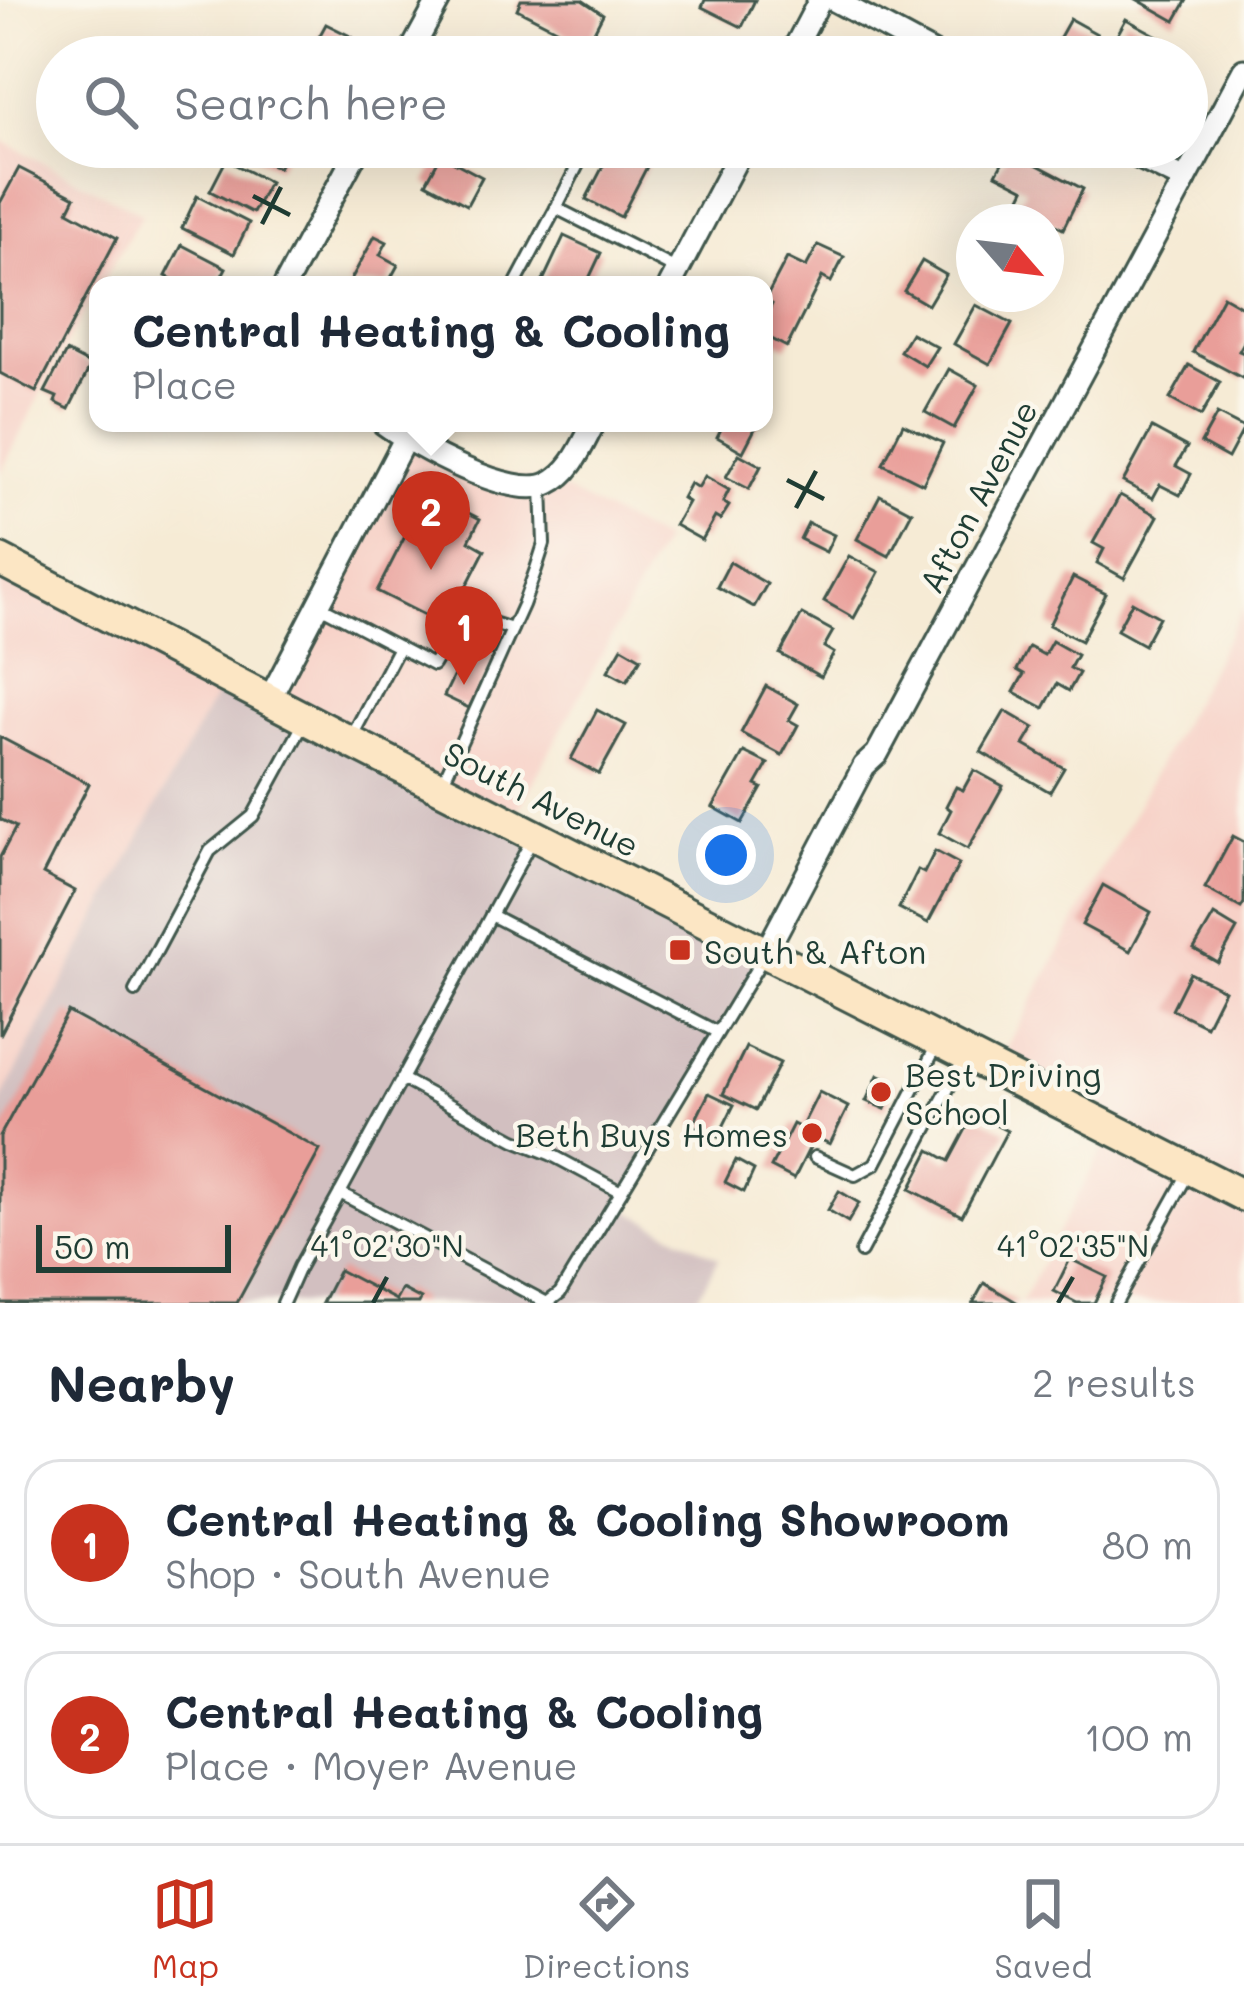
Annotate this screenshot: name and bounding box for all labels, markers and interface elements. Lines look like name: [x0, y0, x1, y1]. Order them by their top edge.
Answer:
search box: [36, 36, 1208, 168]
icon: search: [78, 69, 144, 135]
text: Search here: [174, 73, 448, 131]
north arrow: [956, 204, 1064, 312]
popup: [89, 276, 773, 432]
text: Central Heating & Cooling: [132, 300, 730, 358]
text: Place: [132, 358, 237, 409]
street label: Afton Avenue: [908, 392, 1046, 600]
pin: 2: [392, 471, 470, 570]
pin: 1: [425, 586, 503, 685]
street label: South Avenue: [437, 730, 647, 866]
your location: [696, 825, 756, 885]
place label: South & Afton: [704, 929, 926, 972]
marker: South & Afton: [667, 937, 693, 963]
place label: Best Driving School: [905, 1052, 1101, 1133]
marker: Best Driving School: [868, 1079, 894, 1105]
place label: Beth Buys Homes: [515, 1112, 788, 1156]
marker: Beth Buys Homes: [799, 1120, 825, 1146]
scale bar: [36, 1219, 231, 1272]
text: 50 m: [54, 1224, 130, 1267]
text: 41°02'30"N: [310, 1225, 464, 1265]
text: 41°02'35"N: [997, 1225, 1149, 1265]
text: Nearby: [48, 1348, 235, 1415]
text: 2 results: [1032, 1356, 1196, 1407]
text: Central Heating & Cooling Showroom: [165, 1489, 1009, 1547]
text: 1: [81, 1518, 99, 1569]
text: 80 m: [1102, 1518, 1193, 1569]
text: Shop · South Avenue: [165, 1547, 551, 1598]
text: Central Heating & Cooling: [165, 1681, 763, 1739]
text: 2: [79, 1710, 101, 1761]
text: 100 m: [1084, 1710, 1193, 1761]
text: Place · Moyer Avenue: [165, 1739, 578, 1790]
tab: Map: [152, 1871, 219, 1986]
tab: Directions: [523, 1871, 690, 1986]
tab: Saved: [994, 1871, 1092, 1986]

